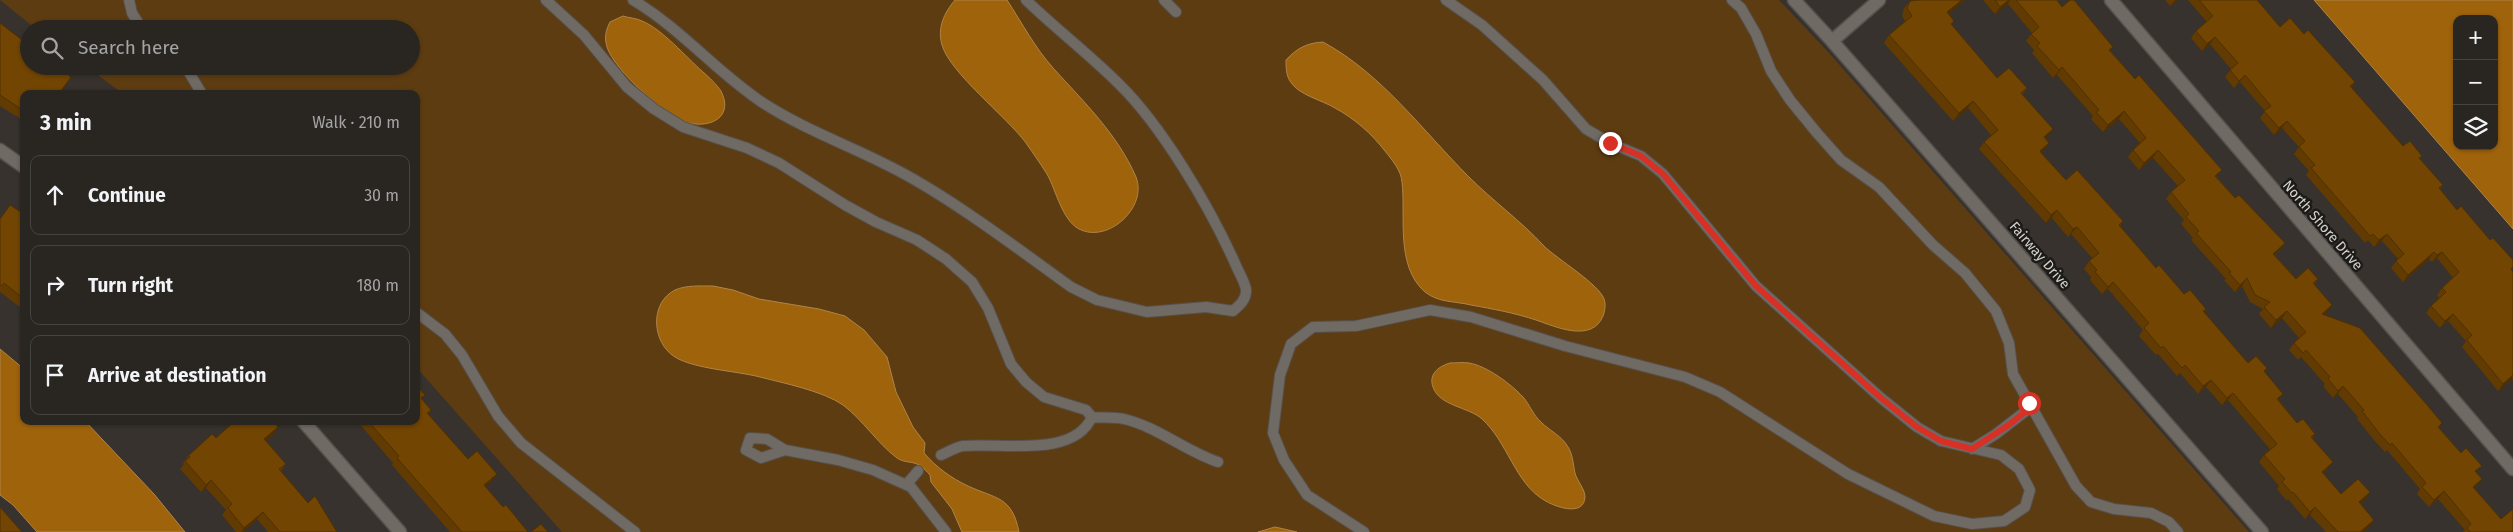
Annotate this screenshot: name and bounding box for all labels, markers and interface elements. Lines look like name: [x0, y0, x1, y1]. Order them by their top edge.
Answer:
map controls: [2453, 15, 2498, 150]
button: +: [2453, 15, 2498, 60]
search box: [20, 20, 420, 75]
icon: search: [38, 34, 66, 62]
text: Search here: [78, 36, 179, 59]
button: −: [2453, 60, 2498, 105]
button: layers: [2453, 105, 2498, 150]
text: 3 min: [40, 110, 92, 136]
text: Walk · 210 m: [312, 113, 400, 132]
route end: [1599, 132, 1622, 155]
street label: North Shore Drive: [2279, 177, 2366, 274]
icon: ahead: [41, 181, 69, 209]
text: Continue: [88, 184, 166, 207]
text: 30 m: [364, 186, 399, 205]
street label: Fairway Drive: [2006, 218, 2073, 292]
icon: right: [41, 271, 69, 299]
text: Turn right: [88, 274, 173, 297]
text: 180 m: [356, 276, 399, 295]
icon: arrive: [41, 361, 69, 389]
text: Arrive at destination: [88, 364, 267, 387]
route start: [2018, 392, 2041, 415]

